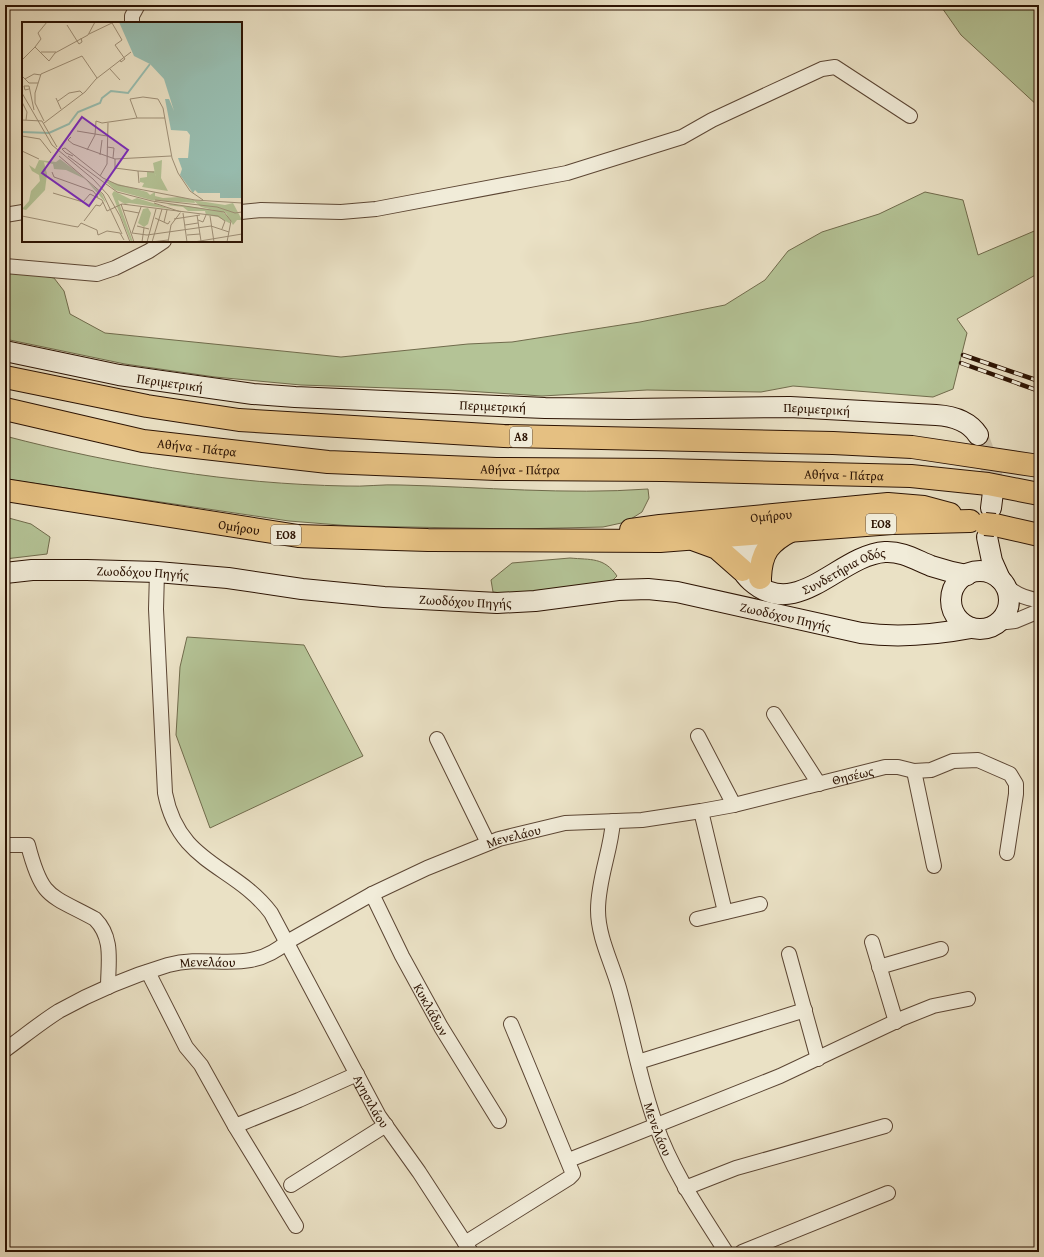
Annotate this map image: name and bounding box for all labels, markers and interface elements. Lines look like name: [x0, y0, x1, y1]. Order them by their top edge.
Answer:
inset map: [22, 22, 242, 242]
street label: Περιμετρική: [136, 369, 204, 397]
street label: Περιμετρική: [459, 395, 527, 417]
street label: Περιμετρική: [783, 398, 851, 420]
road number: Α8: [510, 427, 532, 447]
street label: Αθήνα - Πάτρα: [156, 434, 238, 462]
street label: Αθήνα - Πάτρα: [480, 459, 560, 479]
street label: Αθήνα - Πάτρα: [804, 464, 884, 485]
street label: Ομήρου: [749, 504, 793, 527]
road number: ΕΟ8: [866, 514, 896, 534]
street label: Ομήρου: [217, 515, 261, 540]
road number: ΕΟ8: [271, 525, 301, 545]
street label: Συνδετήρια Οδός: [799, 543, 887, 599]
street label: Ζωοδόχου Πηγής: [96, 561, 190, 585]
street label: Ζωοδόχου Πηγής: [419, 590, 512, 613]
street label: Ζωοδόχου Πηγής: [738, 597, 833, 636]
street label: Θησέως: [830, 761, 876, 790]
street label: Μενελάου: [483, 820, 543, 853]
street label: Μενελάου: [179, 952, 236, 972]
street label: Κυκλάδων: [409, 980, 453, 1040]
street label: Αγησιλάου: [349, 1071, 394, 1132]
street label: Μενελάου: [639, 1100, 677, 1159]

